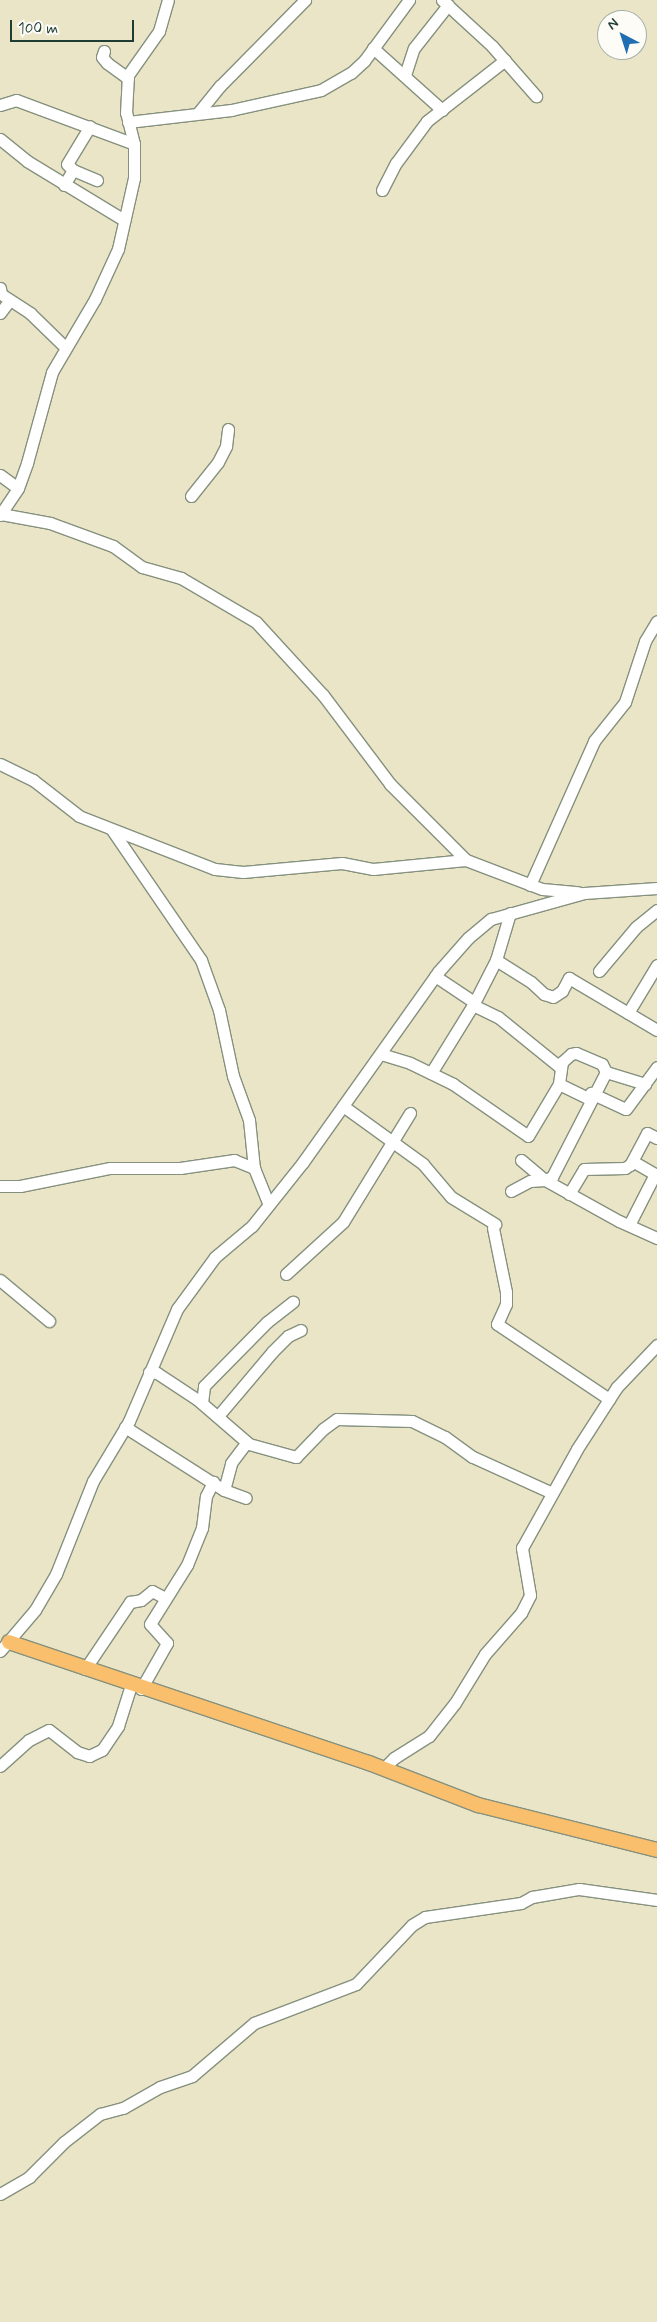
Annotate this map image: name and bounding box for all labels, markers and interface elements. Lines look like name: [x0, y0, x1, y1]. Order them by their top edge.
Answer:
scale bar: [12, 10, 136, 42]
north arrow: [597, 10, 647, 60]
text: N: [604, 14, 622, 34]
text: 100 m: [18, 19, 58, 39]

